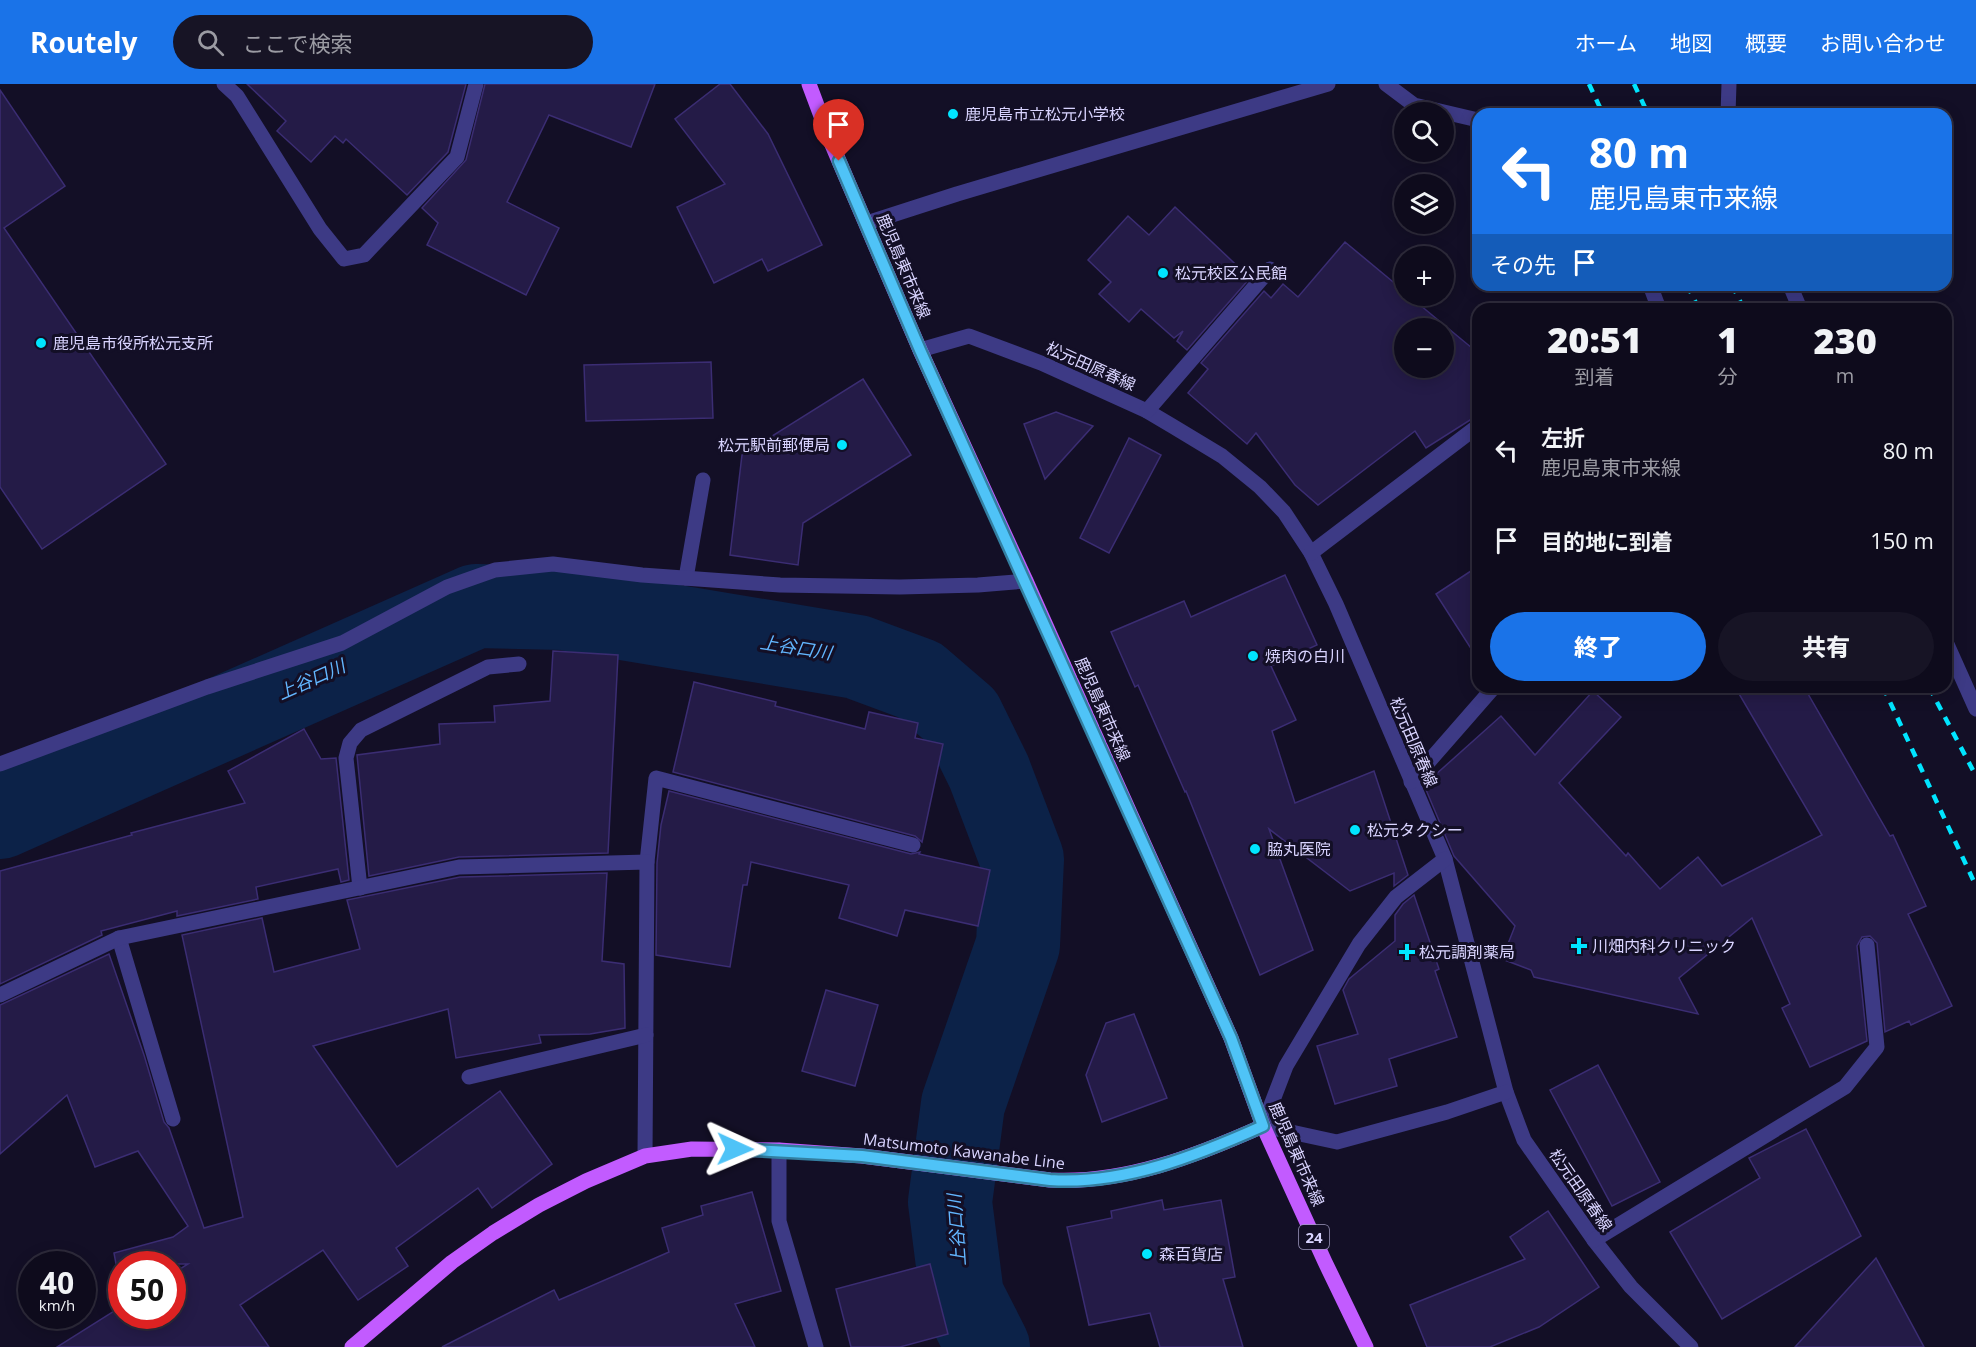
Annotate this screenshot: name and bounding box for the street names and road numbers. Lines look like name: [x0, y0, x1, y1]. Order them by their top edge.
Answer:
street label: 鹿児島東市来線: [872, 210, 936, 322]
street label: 松元田原春線: [1043, 336, 1139, 396]
street label: 鹿児島東市来線: [1070, 653, 1136, 765]
street label: 松元田原春線: [1385, 694, 1443, 790]
street label: 鹿児島東市来線: [1264, 1098, 1330, 1210]
street label: Matsumoto Kawanabe Line: [862, 1128, 1066, 1174]
street label: 松元田原春線: [1544, 1144, 1618, 1236]
road number: 24: [1299, 1225, 1329, 1249]

